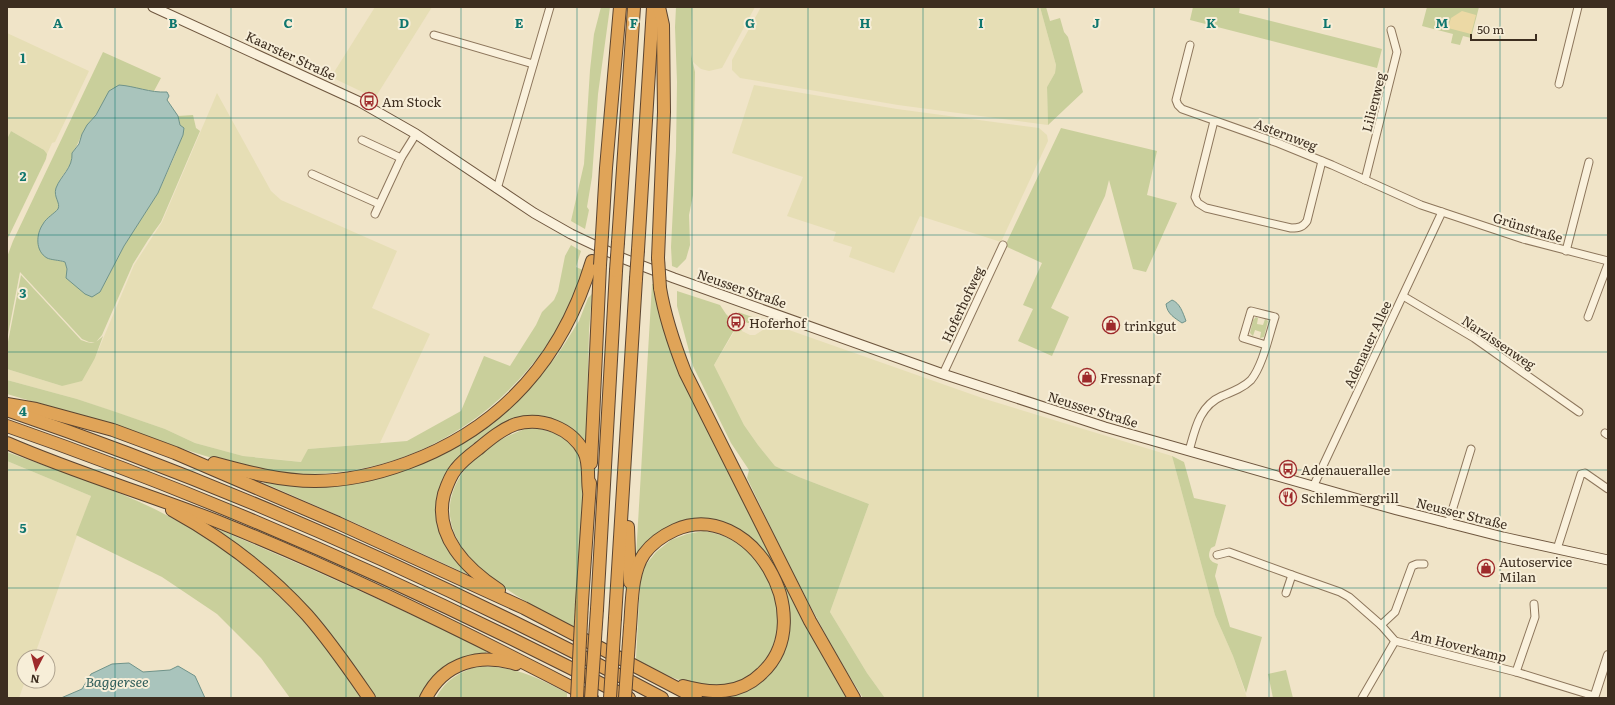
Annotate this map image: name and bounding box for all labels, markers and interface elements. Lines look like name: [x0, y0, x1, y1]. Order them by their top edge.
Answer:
text: A: [53, 13, 63, 32]
text: B: [169, 13, 178, 32]
text: C: [283, 13, 293, 32]
text: D: [399, 13, 409, 32]
text: E: [515, 13, 524, 32]
text: F: [630, 13, 638, 32]
text: G: [745, 13, 755, 32]
text: H: [860, 13, 871, 32]
text: I: [978, 13, 984, 32]
text: J: [1092, 13, 1100, 32]
text: K: [1206, 13, 1217, 32]
text: L: [1323, 13, 1331, 32]
text: M: [1436, 13, 1449, 32]
scale bar: [1471, 16, 1536, 42]
text: 50 m: [1477, 20, 1504, 38]
street label: Kaarster Straße: [243, 26, 339, 84]
text: 1: [20, 48, 26, 67]
street label: Lilienweg: [1356, 69, 1390, 134]
bus stop icon: Am Stock: [359, 91, 379, 111]
place label: Am Stock: [382, 92, 442, 111]
street label: Asternweg: [1252, 113, 1321, 155]
text: 2: [20, 166, 27, 185]
street label: Grünstraße: [1491, 207, 1565, 247]
street label: Hoferhofweg: [936, 262, 988, 345]
street label: Neusser Straße: [695, 264, 790, 312]
text: 3: [19, 283, 27, 302]
street label: Adenauer Allee: [1338, 297, 1396, 391]
street label: Narzissenweg: [1458, 310, 1540, 374]
bus stop icon: Hoferhof: [726, 312, 746, 332]
place label: Hoferhof: [749, 313, 807, 332]
shop icon: trinkgut: [1101, 315, 1121, 335]
place label: trinkgut: [1124, 316, 1177, 335]
shop icon: Fressnapf: [1077, 367, 1097, 387]
place label: Fressnapf: [1100, 368, 1162, 387]
street label: Neusser Straße: [1045, 386, 1141, 432]
text: 4: [19, 401, 27, 420]
bus stop icon: Adenauerallee: [1278, 459, 1298, 479]
place label: Adenauerallee: [1301, 460, 1391, 479]
restaurant icon: Schlemmergrill: [1278, 487, 1298, 507]
place label: Schlemmergrill: [1301, 488, 1399, 507]
street label: Neusser Straße: [1414, 492, 1510, 534]
text: 5: [19, 518, 27, 537]
place label: Autoservice Milan: [1499, 552, 1573, 586]
shop icon: Autoservice Milan: [1476, 558, 1496, 578]
street label: Am Hoverkamp: [1409, 624, 1509, 666]
north arrow: [16, 649, 56, 689]
water label: Baggersee: [85, 671, 149, 691]
text: N: [29, 672, 40, 688]

